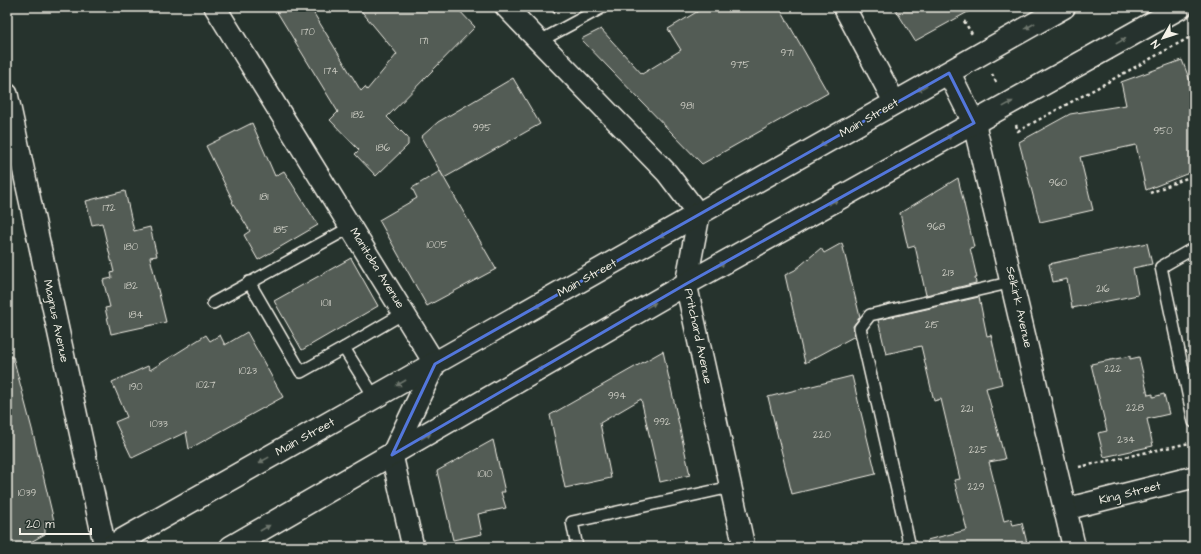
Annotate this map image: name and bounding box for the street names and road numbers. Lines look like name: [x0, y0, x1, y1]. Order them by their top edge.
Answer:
street label: Main Street: [836, 94, 902, 142]
street label: Manitoba Avenue: [345, 224, 409, 312]
street label: Main Street: [554, 255, 620, 301]
street label: Selkirk Avenue: [1001, 265, 1037, 350]
street label: Magnus Avenue: [38, 278, 73, 365]
street label: Pritchard Avenue: [680, 287, 717, 386]
street label: Main Street: [272, 414, 338, 460]
street label: King Street: [1097, 477, 1163, 510]

